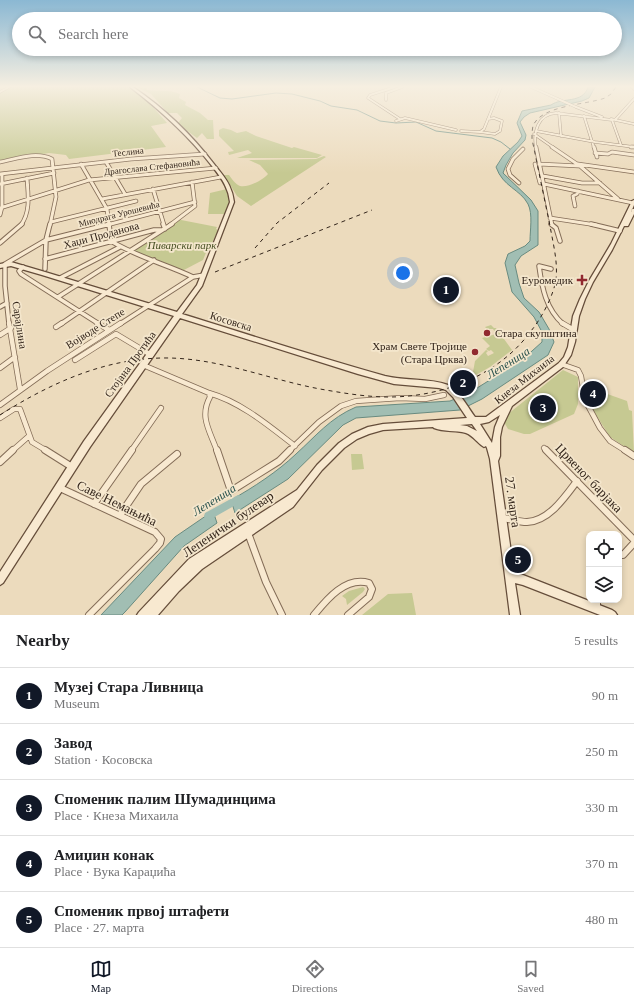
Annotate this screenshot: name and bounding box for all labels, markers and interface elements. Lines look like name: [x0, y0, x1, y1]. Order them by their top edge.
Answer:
search box: [12, 12, 622, 56]
icon: search: [26, 23, 48, 45]
text: Search here: [58, 26, 128, 42]
street label: Теслина: [112, 145, 144, 159]
street label: Драгослава Стефановића: [104, 157, 200, 177]
street label: Миодрага Урошевића: [77, 199, 161, 229]
street label: Хаџи Проданова: [62, 219, 140, 251]
park label: Пиварски парк: [146, 239, 217, 251]
your location: [393, 263, 413, 283]
place label: Еуромедик: [521, 274, 574, 286]
marker: Еуромедик: [576, 274, 588, 286]
pin: 1: [433, 275, 459, 305]
street label: Сарајлина: [10, 300, 30, 350]
street label: Војводе Степе: [63, 305, 127, 351]
street label: Косовска: [209, 309, 253, 333]
place label: Стара скупштина: [495, 327, 577, 339]
marker: Стара скупштина: [482, 328, 492, 338]
street label: Стојана Протића: [102, 329, 158, 399]
place label: Храм Свете Тројице (Стара Црква): [372, 340, 467, 366]
water label: Лепеница: [483, 344, 532, 382]
marker: Храм Свете Тројице (Стара Црква): [470, 347, 480, 357]
street label: Кнеза Михаила: [492, 352, 556, 406]
pin: 2: [450, 368, 476, 398]
pin: 4: [580, 379, 606, 409]
pin: 3: [530, 393, 556, 423]
street label: Црвеног барјака: [552, 440, 626, 516]
street label: 27. марта: [502, 476, 524, 529]
street label: Саве Немањића: [75, 477, 160, 529]
water label: Лепеница: [189, 481, 238, 519]
street label: Лепенички булевар: [180, 488, 276, 560]
map controls: [586, 531, 622, 603]
button: locate: [586, 531, 622, 567]
pin: 5: [505, 545, 531, 575]
button: layers: [586, 567, 622, 603]
text: Nearby: [16, 631, 70, 650]
text: 5 results: [574, 633, 618, 648]
text: Музеј Стара Ливница: [54, 679, 204, 695]
text: 1: [26, 688, 32, 703]
text: 90 m: [592, 688, 618, 703]
text: Museum: [54, 696, 100, 711]
text: Завод: [54, 735, 92, 751]
text: 2: [26, 744, 32, 759]
text: 250 m: [585, 744, 618, 759]
text: Station · Косовска: [54, 752, 153, 767]
text: Споменик палим Шумадинцима: [54, 791, 276, 807]
text: 3: [26, 800, 32, 815]
text: 330 m: [585, 800, 618, 815]
text: Place · Кнеза Михаила: [54, 808, 179, 823]
text: Амиџин конак: [54, 847, 154, 863]
text: 4: [26, 856, 32, 871]
text: 370 m: [585, 856, 618, 871]
text: Place · Вука Караџића: [54, 864, 176, 879]
text: Споменик првој штафети: [54, 903, 229, 919]
text: 5: [26, 912, 32, 927]
text: 480 m: [585, 912, 618, 927]
text: Place · 27. марта: [54, 920, 144, 935]
tab: Map: [90, 958, 112, 994]
tab: Directions: [292, 958, 337, 994]
tab: Saved: [517, 958, 544, 994]

